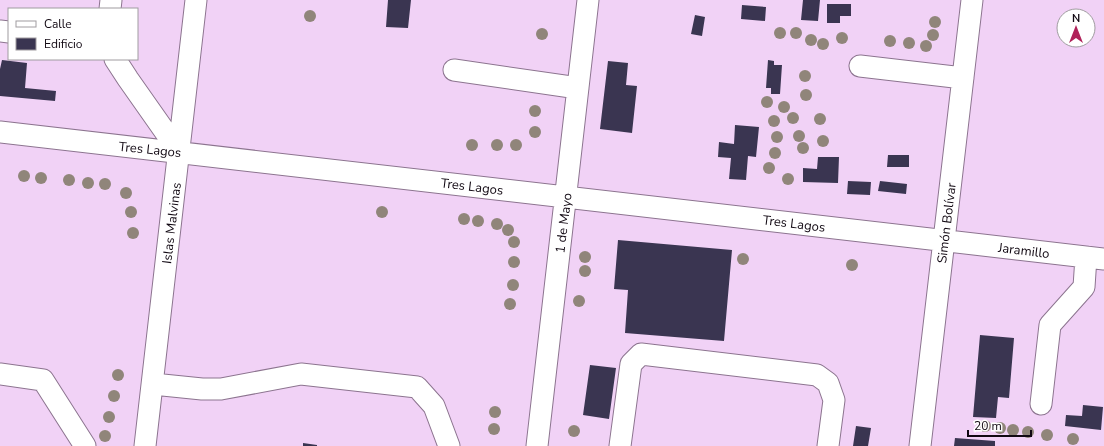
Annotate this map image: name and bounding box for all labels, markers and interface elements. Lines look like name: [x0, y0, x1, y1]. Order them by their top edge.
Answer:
legend: [8, 8, 138, 60]
north arrow: [1056, 8, 1096, 48]
text: N: [1072, 11, 1080, 26]
text: Calle: [44, 16, 72, 32]
text: Edificio: [44, 36, 83, 52]
street label: Tres Lagos: [118, 138, 182, 162]
street label: Tres Lagos: [440, 174, 504, 200]
street label: Islas Malvinas: [158, 181, 186, 265]
street label: Simón Bolívar: [933, 181, 961, 264]
street label: 1 de Mayo: [551, 192, 577, 254]
street label: Tres Lagos: [762, 211, 826, 237]
street label: Jaramillo: [996, 239, 1051, 263]
scale bar: [968, 412, 1031, 438]
text: 20 m: [974, 418, 1002, 434]

